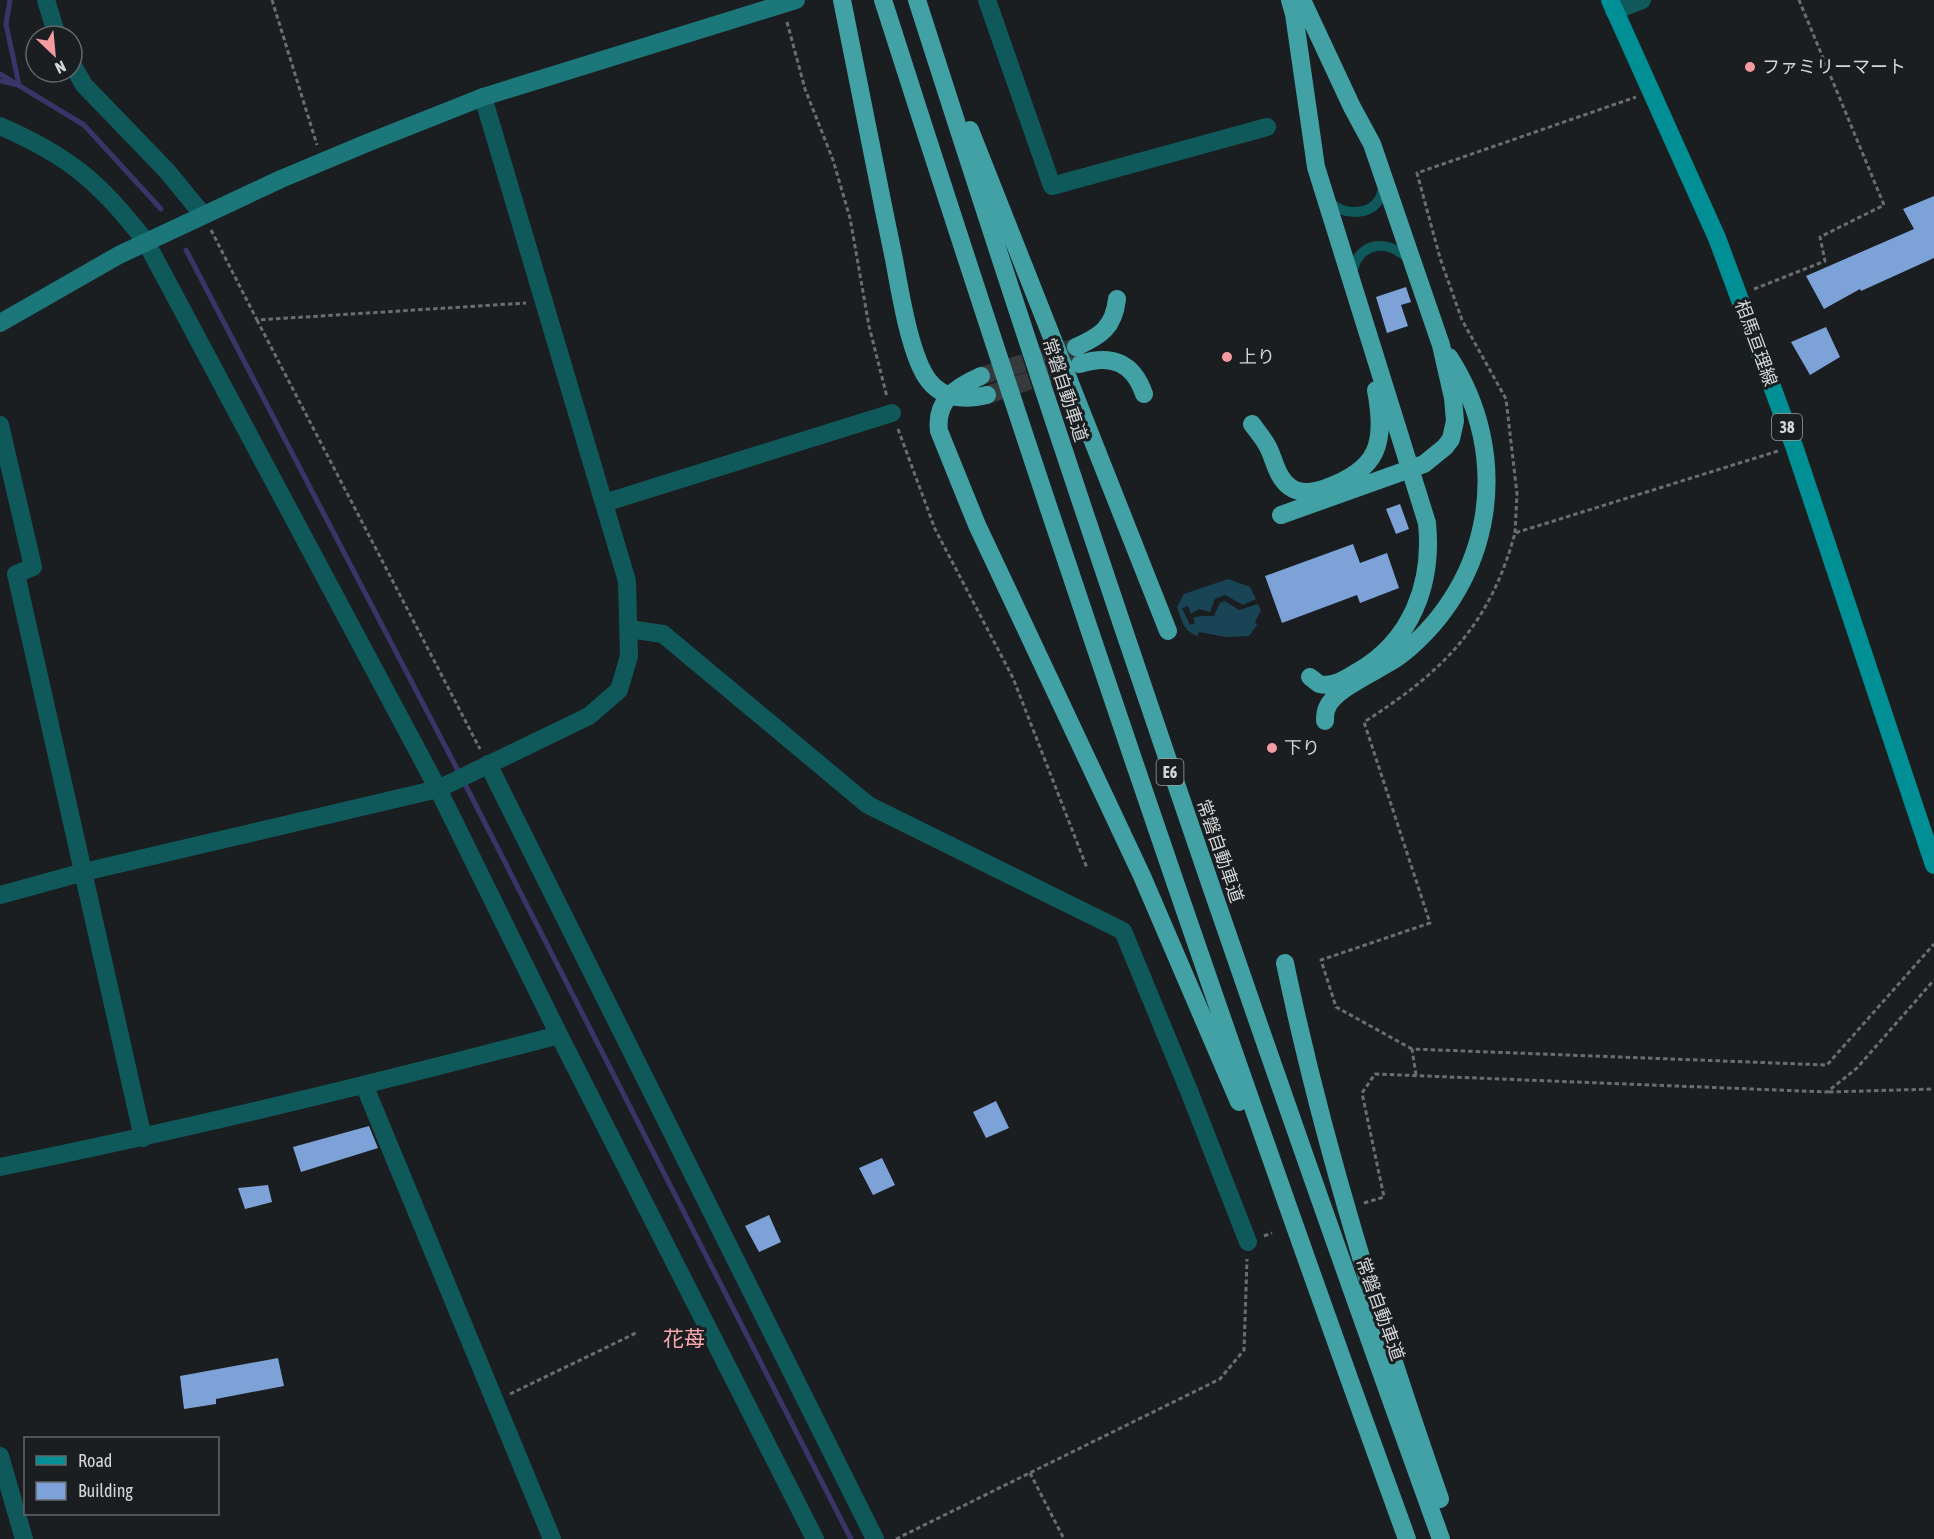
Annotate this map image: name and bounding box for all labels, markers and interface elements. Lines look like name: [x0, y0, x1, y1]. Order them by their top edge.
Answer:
north arrow: [24, 24, 84, 84]
place label: ファミリーマート: [1762, 56, 1906, 77]
text: N: [52, 57, 69, 78]
marker: ファミリーマート: [1743, 60, 1757, 74]
street label: 相馬亘理線: [1731, 297, 1782, 389]
street label: 常磐自動車道: [1039, 335, 1092, 444]
place label: 上り: [1239, 346, 1275, 367]
marker: 上り: [1220, 350, 1234, 364]
road number: 38: [1772, 414, 1802, 440]
place label: 下り: [1284, 737, 1320, 758]
marker: 下り: [1265, 741, 1279, 755]
road number: E6: [1156, 759, 1184, 785]
street label: 常磐自動車道: [1193, 796, 1248, 905]
street label: 常磐自動車道: [1352, 1254, 1409, 1363]
district label: 花苺: [663, 1326, 705, 1350]
legend: [24, 1437, 219, 1515]
text: Road: [78, 1450, 112, 1471]
text: Building: [78, 1480, 133, 1501]

